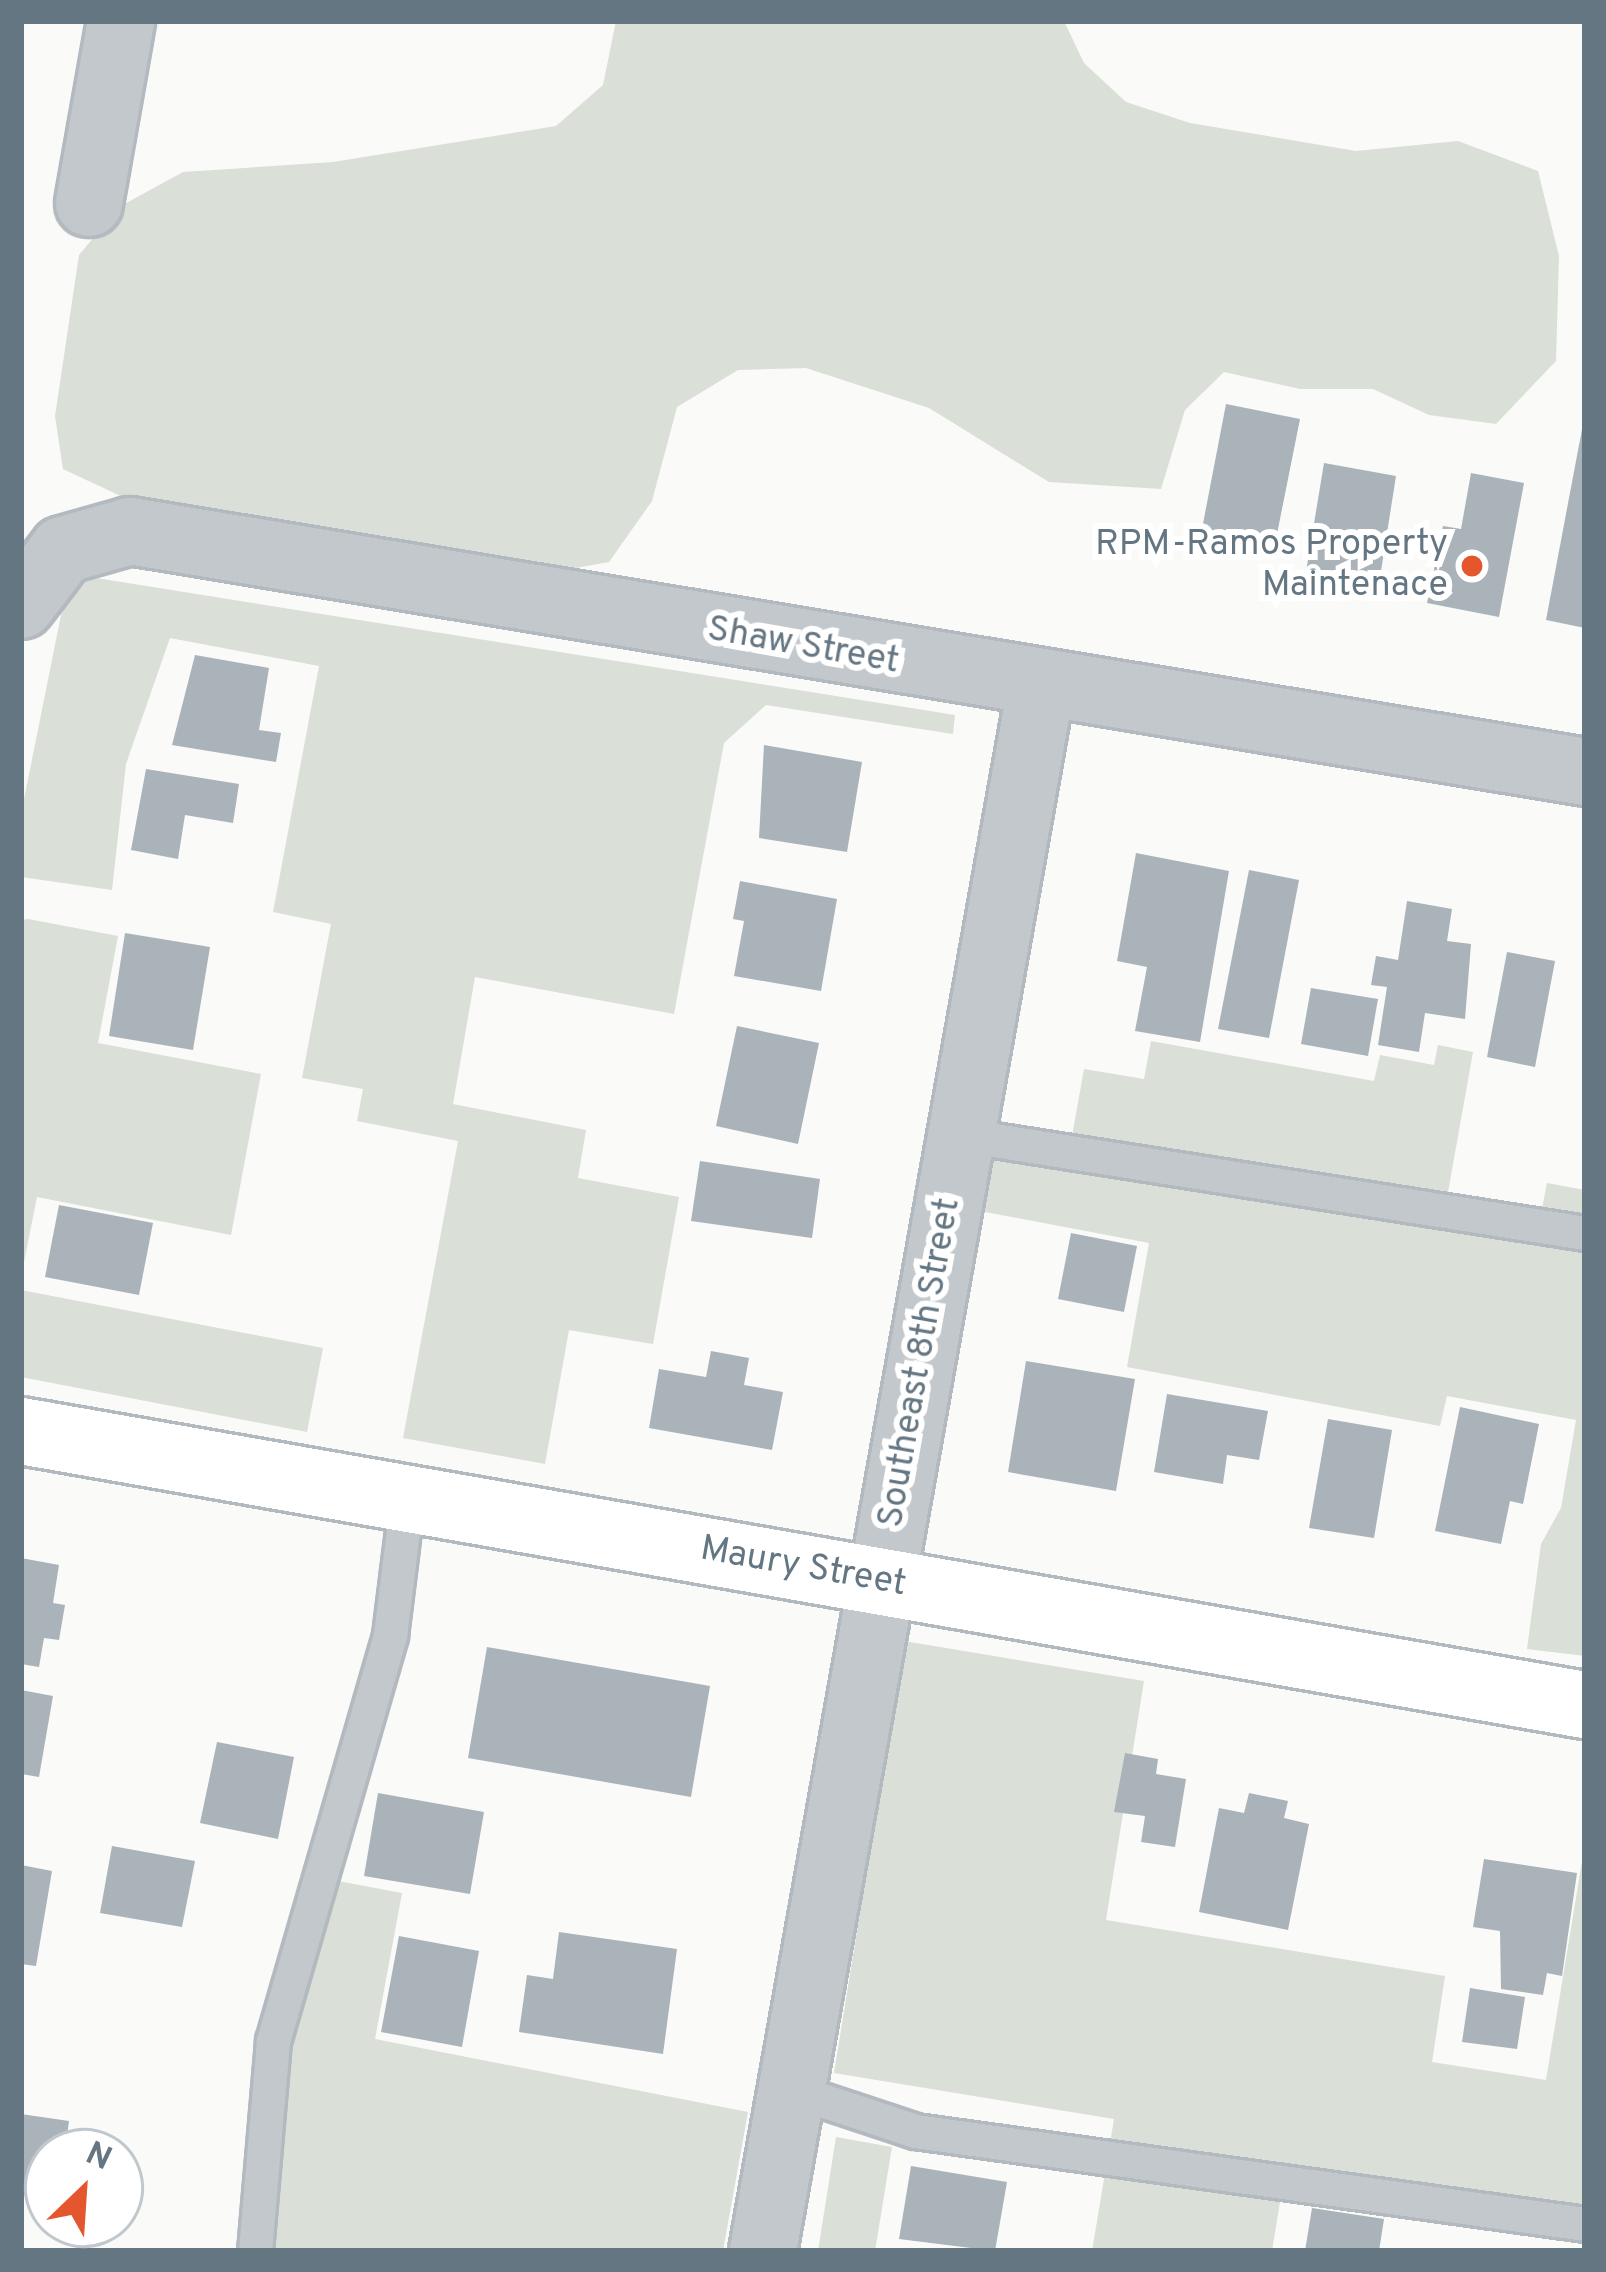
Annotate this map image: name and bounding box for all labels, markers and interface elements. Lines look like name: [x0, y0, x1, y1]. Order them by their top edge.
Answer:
place label: RPM-Ramos Property Maintenace: [1095, 523, 1448, 608]
marker: RPM-Ramos Property Maintenace: [1459, 553, 1485, 579]
street label: Shaw Street: [704, 609, 902, 685]
street label: Southeast 8th Street: [871, 1195, 971, 1531]
street label: Maury Street: [697, 1529, 909, 1607]
north arrow: [24, 2128, 144, 2248]
text: N: [78, 2134, 118, 2182]

